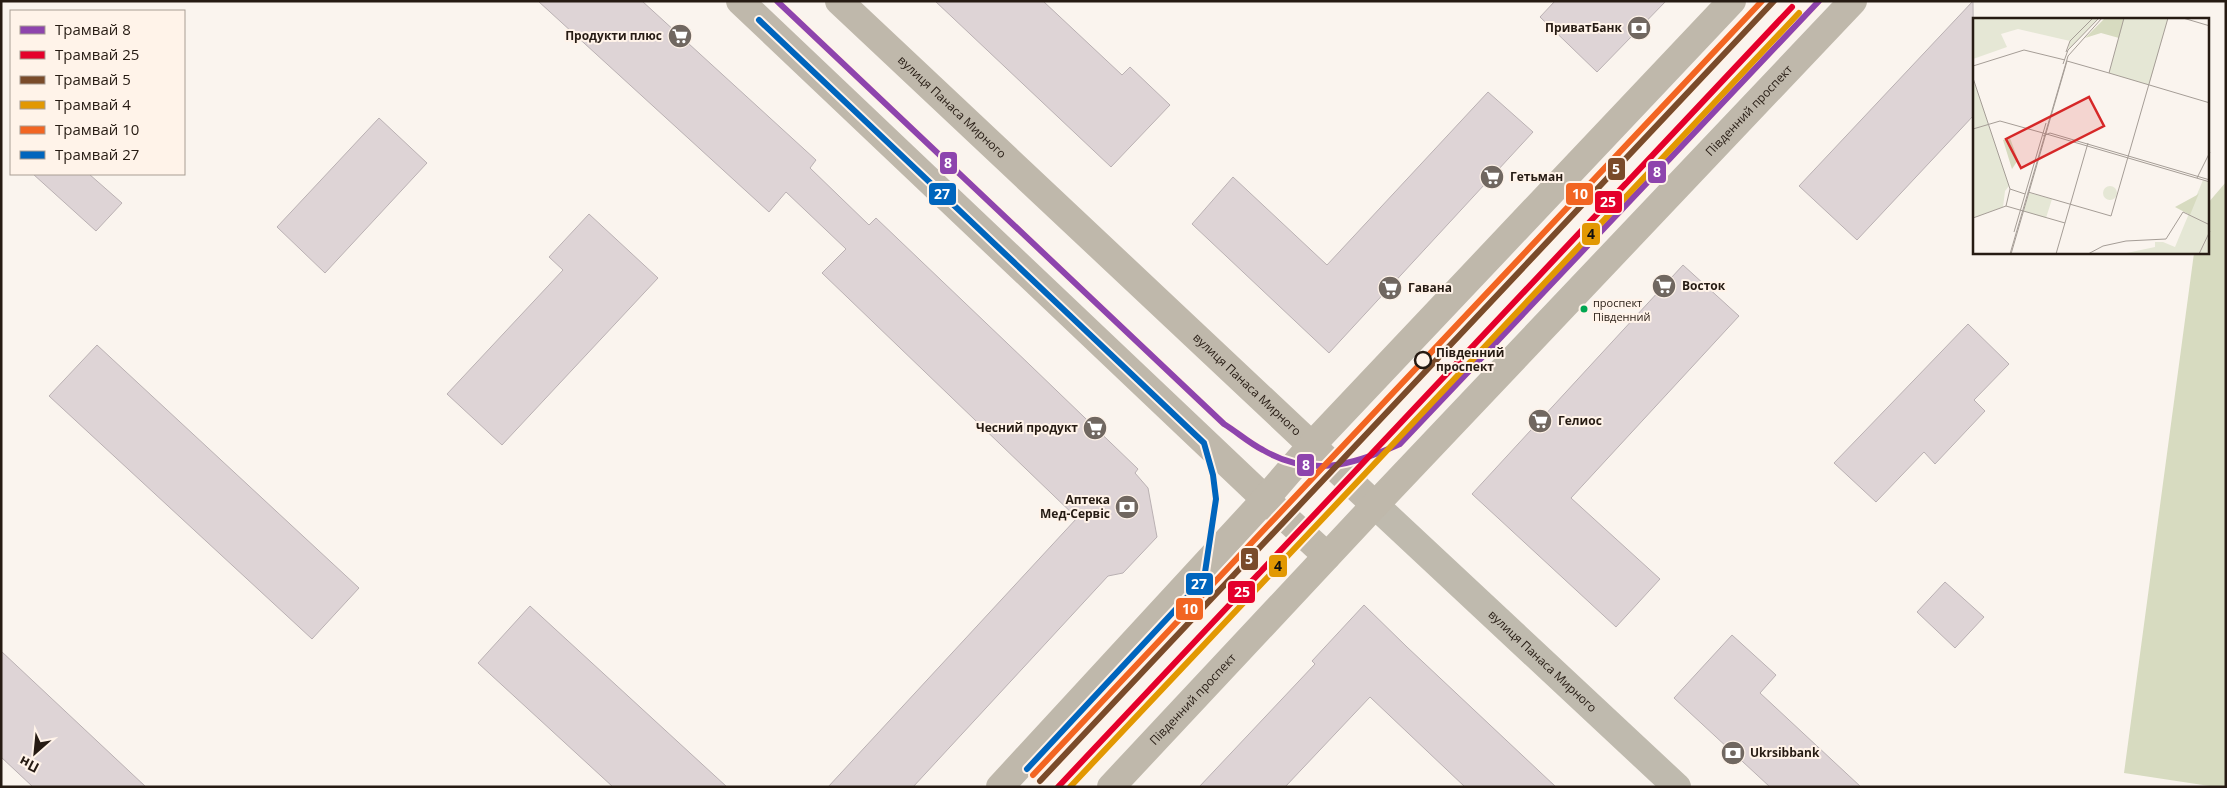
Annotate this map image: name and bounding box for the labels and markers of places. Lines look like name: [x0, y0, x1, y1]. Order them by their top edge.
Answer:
bank icon: ПриватБанк: [1626, 15, 1652, 41]
place label: ПриватБанк: [1545, 19, 1623, 36]
supermarket icon: Продукти плюс: [667, 23, 693, 49]
place label: Продукти плюс: [565, 27, 662, 44]
supermarket icon: Гетьман: [1479, 164, 1505, 190]
place label: Гетьман: [1510, 168, 1563, 185]
supermarket icon: Восток: [1651, 273, 1677, 299]
supermarket icon: Гавана: [1377, 275, 1403, 301]
place label: Восток: [1682, 277, 1726, 294]
place label: Гавана: [1408, 279, 1452, 296]
place label: проспект Південний: [1593, 295, 1651, 324]
marker: проспект Південний: [1579, 304, 1589, 314]
place label: Південний проспект: [1436, 344, 1504, 375]
marker: Південний проспект: [1414, 351, 1432, 369]
supermarket icon: Гелиос: [1527, 408, 1553, 434]
place label: Гелиос: [1558, 412, 1602, 429]
supermarket icon: Чесний продукт: [1082, 415, 1108, 441]
place label: Чесний продукт: [976, 419, 1078, 436]
place label: Аптека Мед-Сервіс: [1040, 491, 1110, 522]
bank icon: Аптека Мед-Сервіс: [1114, 494, 1140, 520]
bank icon: Ukrsibbank: [1720, 740, 1746, 766]
place label: Ukrsibbank: [1750, 744, 1820, 761]

